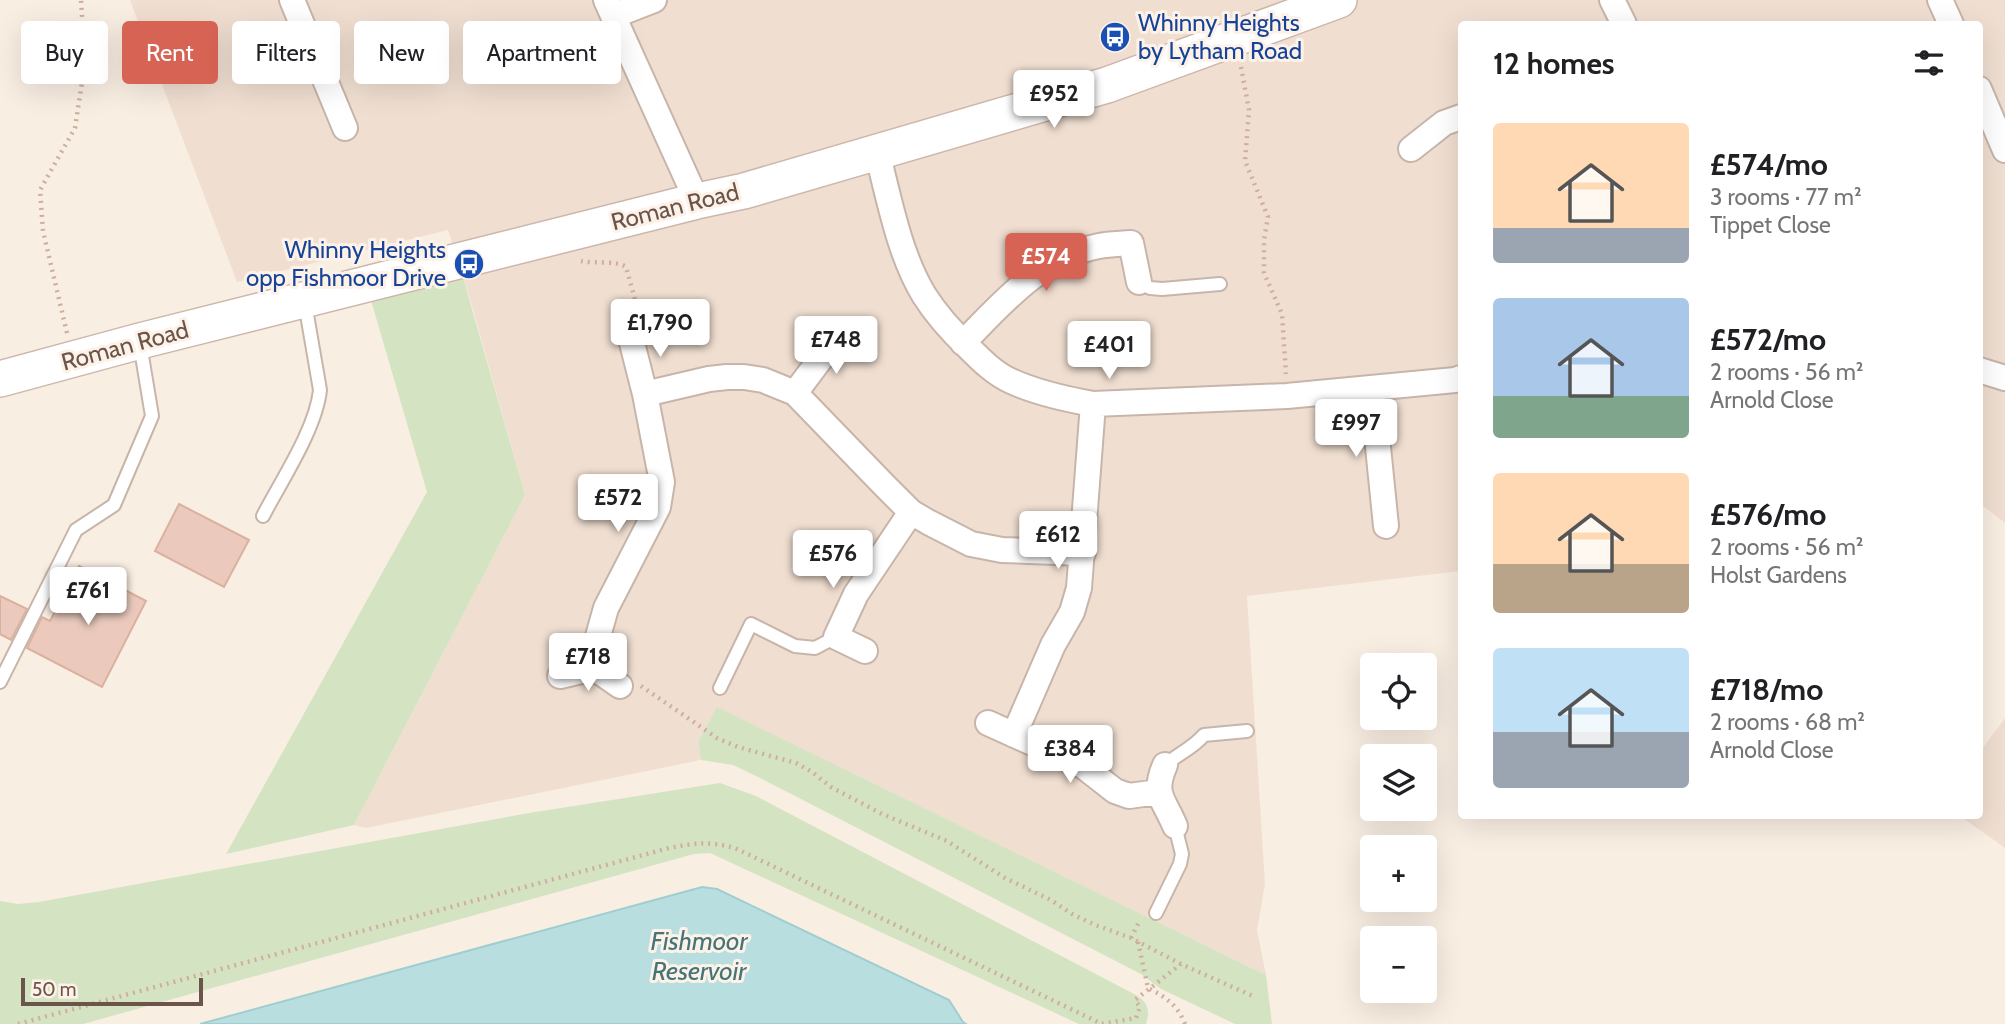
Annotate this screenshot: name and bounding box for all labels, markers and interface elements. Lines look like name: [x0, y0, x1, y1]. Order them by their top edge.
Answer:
place label: Whinny Heights by Lytham Road: [1138, 8, 1302, 65]
bus stop icon: Whinny Heights by Lytham Road: [1098, 20, 1132, 54]
chip: Buy: [21, 21, 108, 84]
chip: Rent: [122, 21, 218, 84]
chip: Filters: [232, 21, 340, 84]
chip: New: [354, 21, 449, 84]
chip: Apartment: [463, 21, 621, 84]
icon: filters: [1910, 44, 1948, 82]
text: 12 homes: [1493, 45, 1615, 82]
pin: £952: [1013, 71, 1095, 130]
text: £952: [1029, 79, 1079, 107]
text: £574/mo: [1710, 146, 1828, 183]
icon: home: [1549, 151, 1633, 235]
street label: Roman Road: [608, 177, 742, 236]
text: 3 rooms · 77 m²: [1710, 183, 1862, 211]
text: Tippet Close: [1710, 211, 1831, 239]
pin: £574: [1005, 233, 1087, 293]
place label: Whinny Heights opp Fishmoor Drive: [246, 235, 446, 292]
text: £574: [1021, 242, 1071, 270]
bus stop icon: Whinny Heights opp Fishmoor Drive: [452, 247, 486, 281]
pin: £1,790: [603, 300, 717, 359]
text: £1,790: [627, 308, 693, 336]
street label: Roman Road: [58, 315, 192, 376]
pin: £748: [795, 316, 877, 376]
text: £572/mo: [1710, 321, 1826, 358]
pin: £401: [1068, 322, 1150, 381]
text: £748: [810, 325, 862, 353]
icon: home: [1549, 326, 1633, 410]
text: £401: [1084, 330, 1134, 358]
text: 2 rooms · 56 m²: [1710, 358, 1864, 386]
text: Arnold Close: [1710, 386, 1834, 414]
pin: £997: [1315, 400, 1397, 459]
text: £997: [1331, 408, 1381, 436]
pin: £572: [577, 475, 659, 534]
text: £572: [594, 483, 642, 511]
text: £576/mo: [1710, 496, 1826, 533]
icon: home: [1549, 501, 1633, 585]
pin: £612: [1017, 512, 1099, 571]
text: £612: [1035, 520, 1081, 548]
pin: £576: [792, 530, 874, 590]
text: 2 rooms · 56 m²: [1710, 533, 1864, 561]
text: £576: [809, 539, 857, 567]
text: Holst Gardens: [1710, 561, 1847, 589]
pin: £761: [47, 568, 129, 627]
text: £761: [66, 576, 110, 604]
pin: £718: [547, 634, 629, 693]
text: £718: [565, 642, 611, 670]
map controls: [1360, 653, 1437, 1003]
button: locate: [1360, 653, 1437, 730]
text: £718/mo: [1710, 671, 1823, 708]
icon: home: [1549, 676, 1633, 760]
text: 2 rooms · 68 m²: [1710, 708, 1865, 736]
pin: £384: [1029, 726, 1111, 785]
text: £384: [1044, 734, 1096, 762]
text: Arnold Close: [1710, 736, 1834, 764]
button: layers: [1360, 744, 1437, 821]
button: +: [1360, 835, 1437, 912]
water label: Fishmoor Reservoir: [651, 925, 748, 987]
button: −: [1360, 926, 1437, 1003]
scale bar: [21, 975, 203, 1007]
text: 50 m: [32, 978, 76, 1001]

